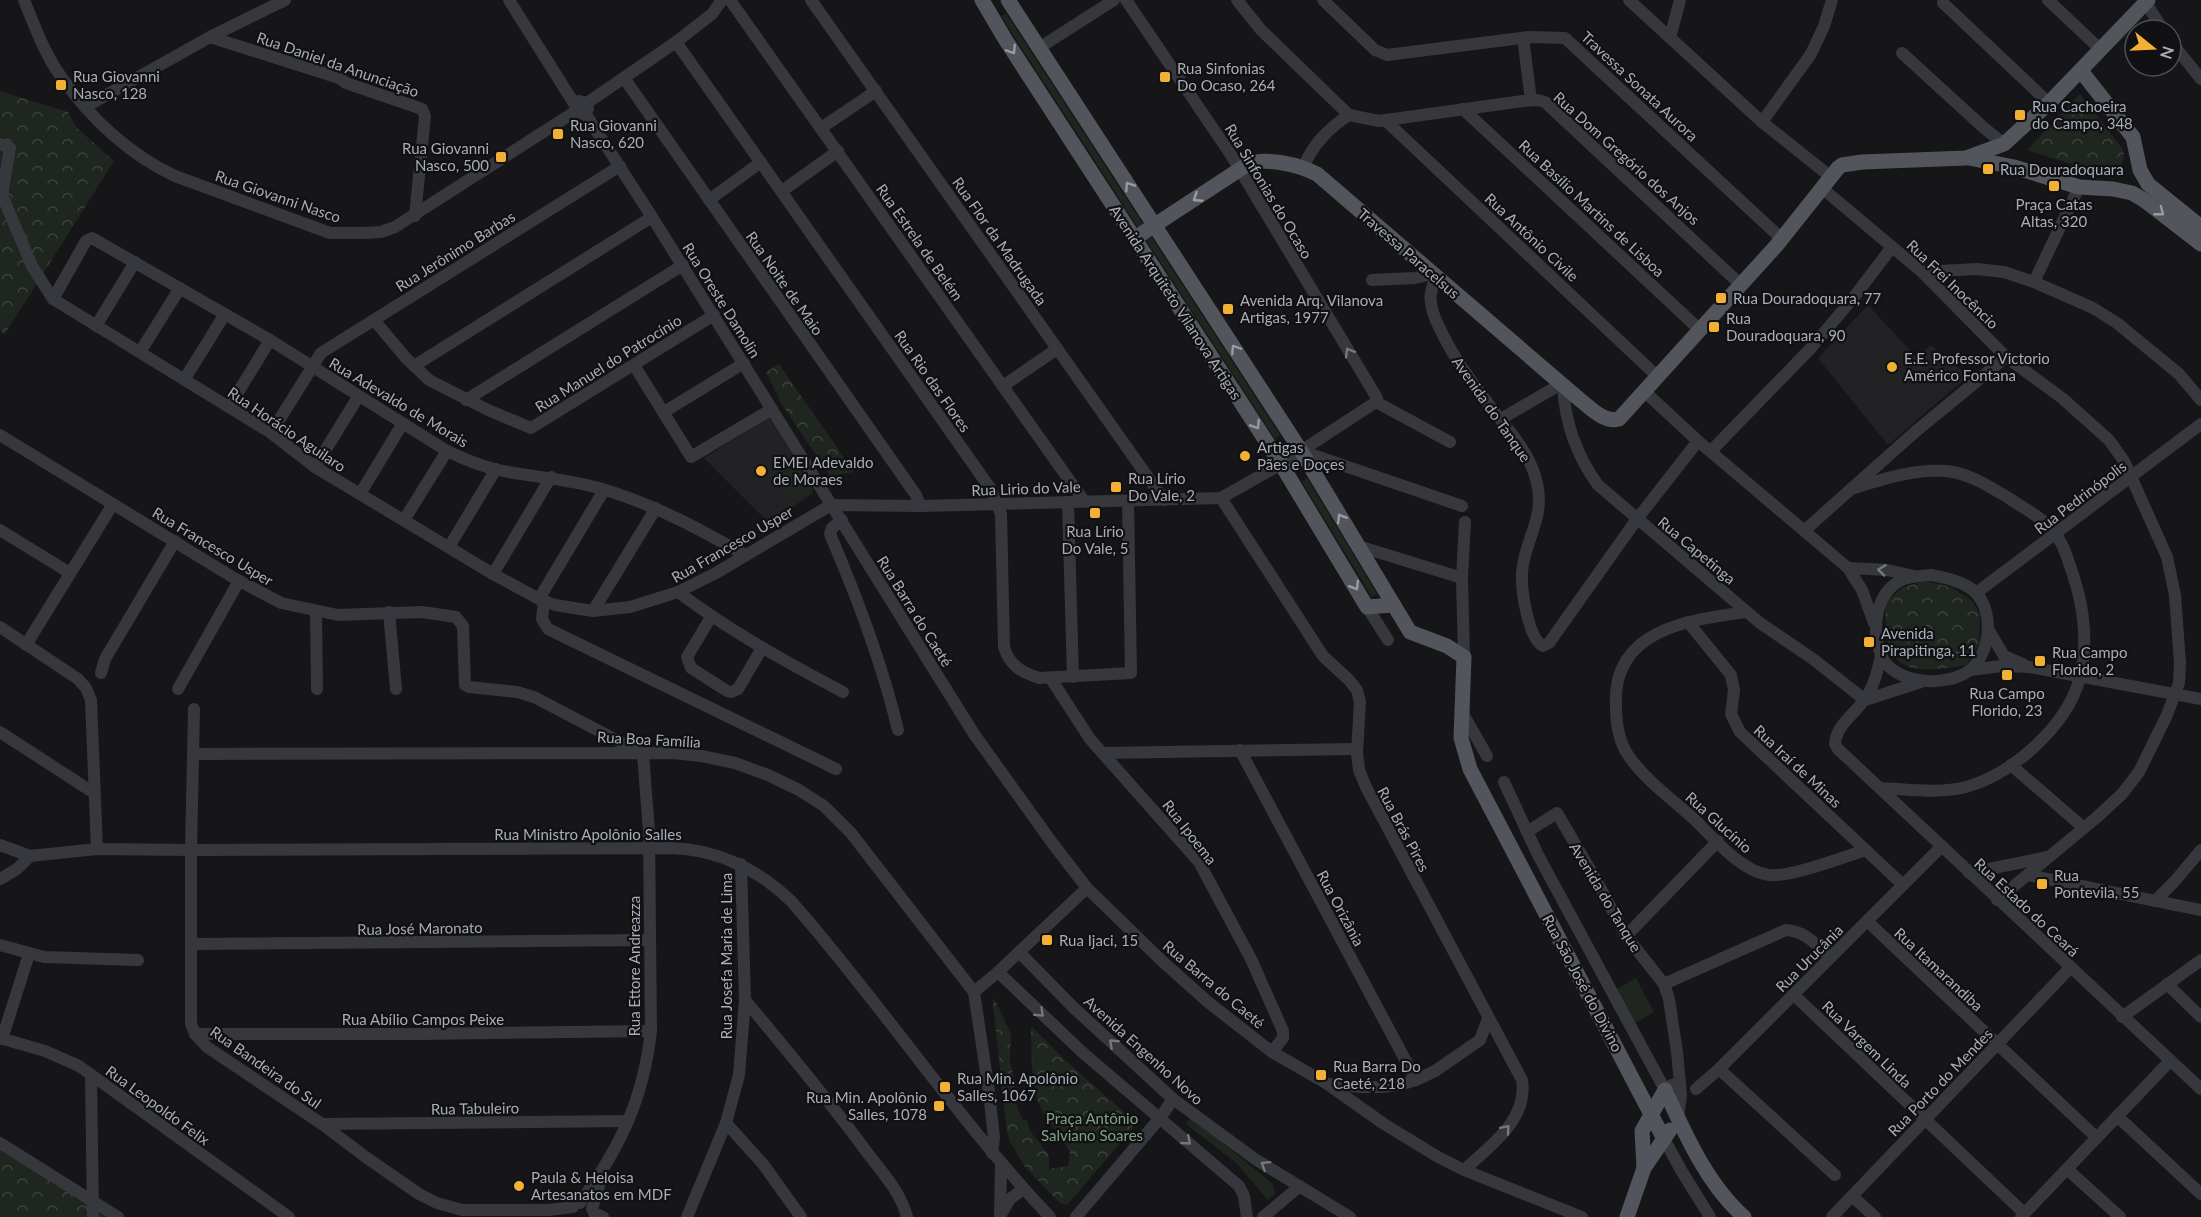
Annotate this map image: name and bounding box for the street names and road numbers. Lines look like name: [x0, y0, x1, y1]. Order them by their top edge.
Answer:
street label: Travessa Sonata Aurora: [1578, 27, 1702, 145]
street label: Rua Daniel da Anunciação: [254, 28, 422, 100]
street label: Rua Dom Gregório dos Anjos: [1550, 88, 1704, 228]
street label: Rua Sinfonias do Ocaso: [1222, 120, 1316, 262]
street label: Rua Basílio Martins de Lisboa: [1515, 136, 1669, 280]
street label: Rua Giovanni Nasco: [213, 166, 343, 226]
street label: Rua Flor da Madrugada: [949, 173, 1051, 309]
street label: Rua Estrela de Belém: [873, 180, 967, 304]
street label: Rua Antônio Civile: [1482, 189, 1583, 285]
street label: Avenida Arquiteto Vilanova Artigas: [1106, 201, 1246, 403]
street label: Travessa Paracelsus: [1355, 204, 1463, 302]
street label: Rua Jerônimo Barbas: [392, 207, 518, 295]
street label: Rua Noite de Maio: [742, 228, 828, 338]
street label: Rua Frei Inocêncio: [1903, 236, 2003, 332]
street label: Rua Oreste Damolin: [679, 239, 765, 361]
street label: Rua Manuel do Patrocínio: [532, 311, 684, 415]
street label: Rua Rio das Flores: [891, 327, 975, 435]
street label: Rua Adevaldo de Morais: [326, 353, 472, 451]
street label: Avenida do Tanque: [1449, 353, 1535, 465]
street label: Rua Horácio Aguilaro: [225, 383, 349, 475]
street label: Rua Pedrinópolis: [2031, 457, 2129, 537]
street label: Rua Lirio do Vale: [971, 477, 1081, 499]
street label: Rua Francesco Usper: [668, 502, 797, 586]
street label: Rua Francesco Usper: [149, 503, 277, 589]
street label: Rua Capetinga: [1655, 512, 1739, 588]
street label: Rua Barra do Caeté: [874, 552, 956, 670]
street label: Rua Iraí de Minas: [1751, 721, 1845, 811]
street label: Rua Boa Família: [597, 727, 701, 751]
street label: Rua Brás Pires: [1374, 783, 1434, 875]
street label: Rua Glucínio: [1682, 788, 1756, 856]
street label: Rua Ipoema: [1159, 796, 1221, 868]
street label: Rua Ministro Apolônio Salles: [494, 825, 682, 843]
street label: Avenida do Tanque: [1566, 839, 1646, 955]
street label: Rua Estado do Ceará: [1971, 854, 2083, 960]
street label: Rua Orizânia: [1313, 867, 1369, 949]
street label: Rua Josefa Maria de Lima: [717, 873, 735, 1039]
street label: Rua Ettore Andreazza: [625, 896, 643, 1036]
street label: Rua São José do Divino: [1539, 911, 1627, 1055]
street label: Rua José Maronato: [357, 918, 483, 938]
street label: Rua Urucânia: [1772, 921, 1846, 995]
street label: Rua Itamarandiba: [1891, 923, 1987, 1015]
street label: Rua Barra do Caeté: [1159, 936, 1269, 1032]
street label: Avenida Engenho Novo: [1081, 992, 1207, 1108]
street label: Rua Vargem Linda: [1819, 997, 1915, 1091]
street label: Rua Abílio Campos Peixe: [342, 1010, 504, 1028]
street label: Rua Bandeira do Sul: [207, 1022, 325, 1112]
street label: Rua Porto do Mendes: [1884, 1024, 1996, 1140]
street label: Rua Leopoldo Felix: [103, 1061, 214, 1149]
street label: Rua Tabuleiro: [431, 1098, 519, 1118]

